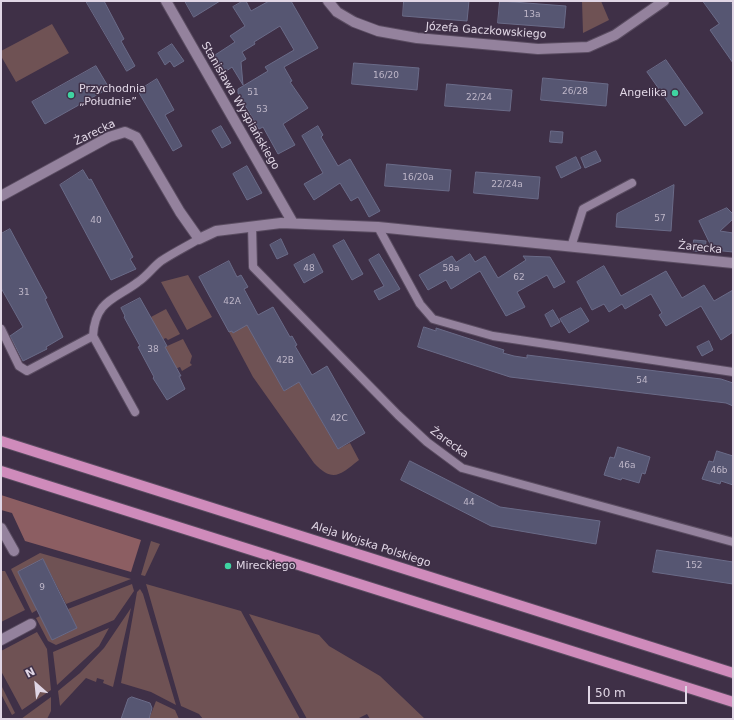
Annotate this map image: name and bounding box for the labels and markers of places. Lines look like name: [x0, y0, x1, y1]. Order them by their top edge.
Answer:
place label: Przychodnia „Południe”: [79, 82, 146, 108]
place label: Angelika: [620, 86, 667, 100]
marker: Angelika: [670, 88, 680, 98]
marker: Przychodnia „Południe”: [66, 90, 76, 100]
place label: Mireckiego: [236, 559, 296, 573]
marker: Mireckiego: [223, 561, 233, 571]

